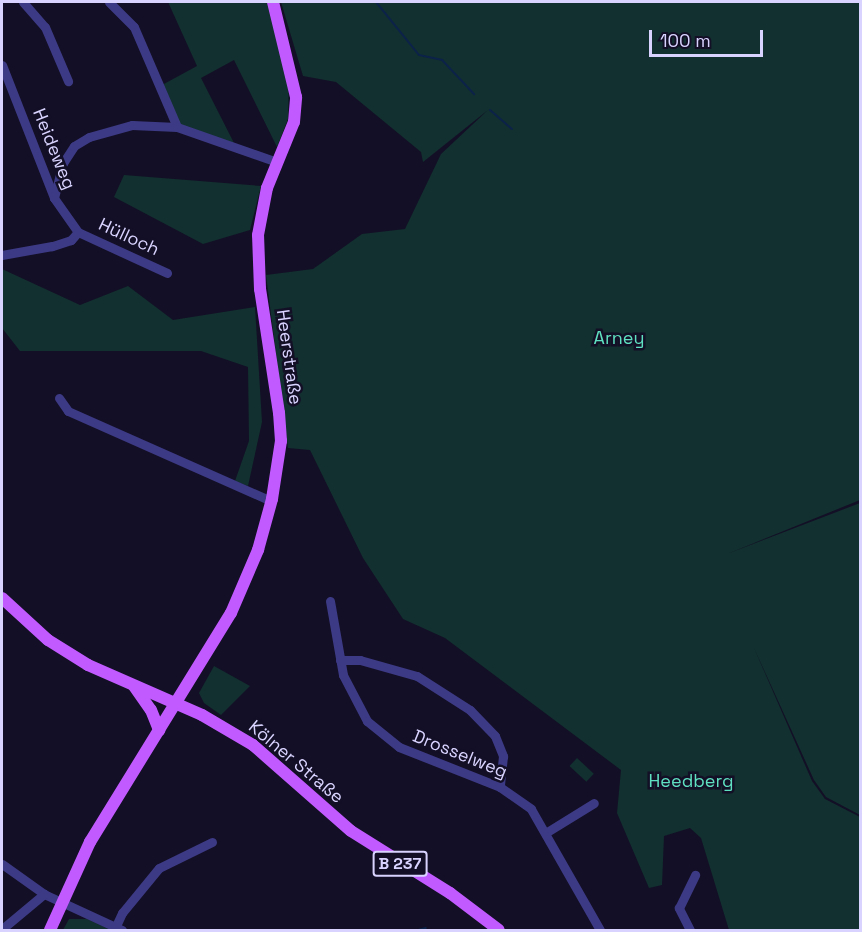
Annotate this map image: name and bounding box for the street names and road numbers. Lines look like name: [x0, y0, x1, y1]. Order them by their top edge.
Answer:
street label: Heideweg: [28, 105, 80, 193]
street label: Hülloch: [95, 214, 163, 260]
street label: Heerstraße: [272, 308, 306, 406]
street label: Kölner Straße: [244, 716, 348, 808]
street label: Drosselweg: [410, 725, 510, 783]
road number: B 237: [372, 851, 428, 877]

